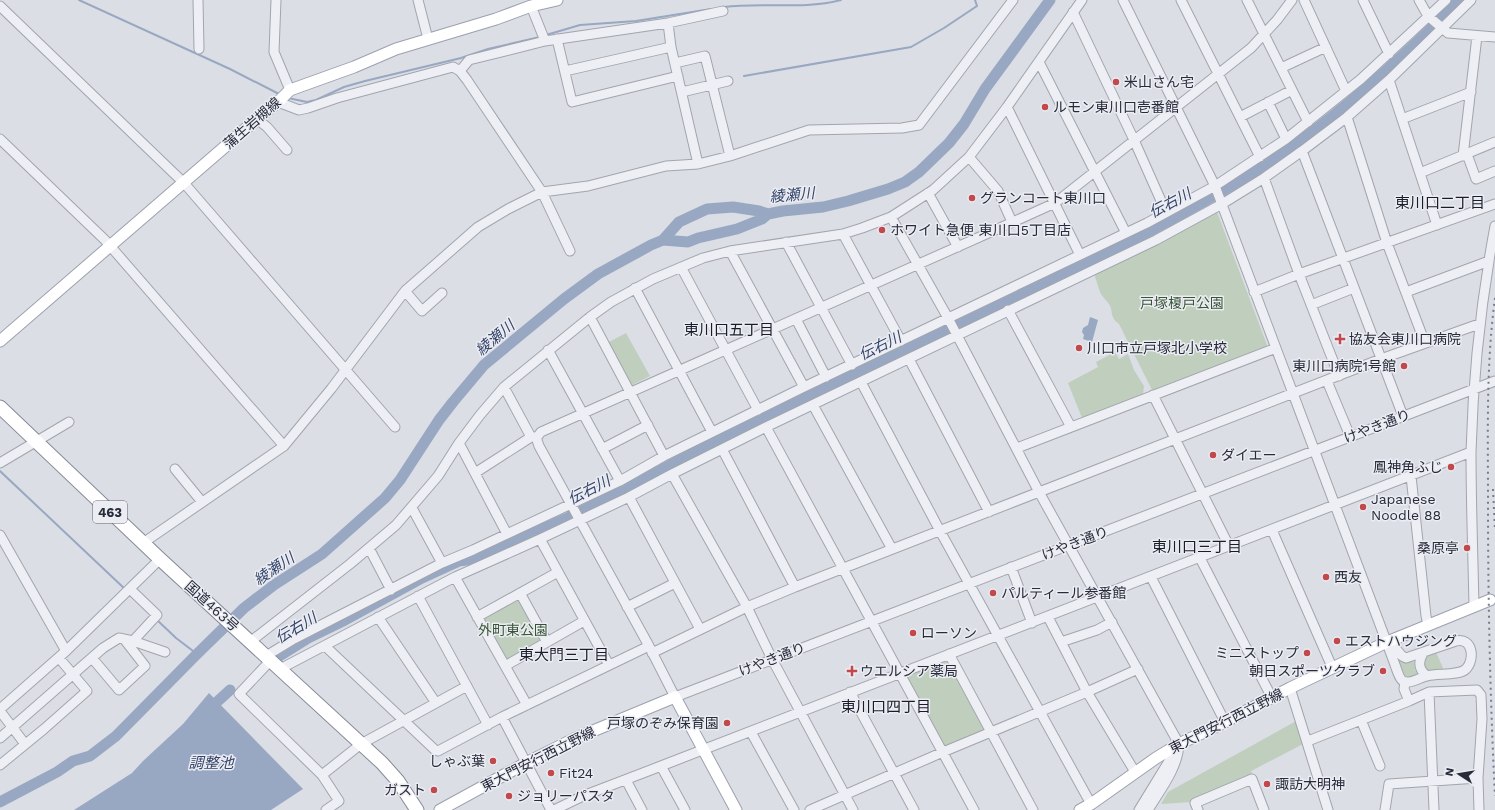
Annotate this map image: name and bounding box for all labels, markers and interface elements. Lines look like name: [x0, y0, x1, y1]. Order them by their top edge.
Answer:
place label: 米山さん宅: [1124, 74, 1194, 90]
marker: 米山さん宅: [1111, 77, 1121, 87]
street label: 蒲生岩槻線: [220, 94, 284, 152]
place label: ルモン東川口壱番館: [1053, 99, 1179, 115]
marker: ルモン東川口壱番館: [1040, 102, 1050, 112]
water label: 綾瀬川: [769, 184, 817, 206]
water label: 伝右川: [1146, 184, 1196, 222]
place label: グランコート東川口: [980, 190, 1106, 206]
marker: グランコート東川口: [967, 193, 977, 203]
district label: 東川口二丁目: [1395, 194, 1485, 212]
place label: ホワイト急便 東川口5丁目店: [890, 222, 1071, 238]
marker: ホワイト急便 東川口5丁目店: [877, 225, 887, 235]
park label: 戸塚榎戸公園: [1140, 295, 1224, 311]
water label: 綾瀬川: [472, 315, 520, 359]
district label: 東川口五丁目: [684, 321, 774, 339]
water label: 伝右川: [856, 327, 906, 364]
place label: 協友会東川口病院: [1349, 331, 1461, 347]
marker: 協友会東川口病院: [1334, 333, 1346, 345]
place label: 川口市立戸塚北小学校: [1087, 340, 1227, 356]
marker: 川口市立戸塚北小学校: [1074, 343, 1084, 353]
place label: 東川口病院1号館: [1293, 358, 1396, 374]
marker: 東川口病院1号館: [1399, 361, 1409, 371]
street label: けやき通り: [1341, 406, 1413, 446]
place label: ダイエー: [1221, 447, 1277, 463]
marker: ダイエー: [1208, 450, 1218, 460]
place label: 鳳神角ふじ: [1373, 459, 1443, 475]
marker: 鳳神角ふじ: [1446, 462, 1456, 472]
water label: 伝右川: [565, 471, 615, 508]
place label: Japanese Noodle 88: [1371, 491, 1441, 523]
road number: 463: [93, 501, 127, 523]
marker: Japanese Noodle 88: [1358, 502, 1368, 512]
street label: けやき通り: [1039, 523, 1111, 563]
district label: 東川口三丁目: [1152, 538, 1242, 556]
place label: 桑原亭: [1417, 540, 1459, 556]
marker: 桑原亭: [1462, 543, 1472, 553]
water label: 綾瀬川: [250, 548, 299, 589]
place label: 西友: [1334, 569, 1362, 585]
marker: 西友: [1321, 572, 1331, 582]
street label: 国道463号: [182, 578, 242, 634]
place label: パルティール参番館: [1001, 585, 1126, 601]
marker: パルティール参番館: [988, 588, 998, 598]
water label: 伝右川: [272, 608, 322, 647]
park label: 外町東公園: [478, 622, 548, 638]
place label: ローソン: [921, 625, 977, 641]
marker: ローソン: [908, 628, 918, 638]
place label: エストハウジング: [1345, 633, 1457, 649]
marker: エストハウジング: [1332, 636, 1342, 646]
street label: けやき通り: [736, 639, 808, 679]
place label: ミニストップ: [1215, 645, 1299, 661]
district label: 東大門三丁目: [519, 646, 609, 664]
marker: ミニストップ: [1302, 648, 1312, 658]
place label: ウエルシア薬局: [860, 663, 958, 679]
place label: 朝日スポーツクラブ: [1249, 663, 1375, 679]
marker: ウエルシア薬局: [847, 666, 857, 676]
marker: 朝日スポーツクラブ: [1378, 666, 1388, 676]
street label: 東大門安行西立野線: [1166, 685, 1286, 757]
district label: 東川口四丁目: [841, 698, 931, 716]
place label: 戸塚のぞみ保育園: [607, 715, 719, 731]
marker: 戸塚のぞみ保育園: [722, 718, 732, 728]
street label: 東大門安行西立野線: [478, 723, 598, 795]
place label: しゃぶ葉: [429, 753, 485, 769]
water label: 調整池: [188, 754, 235, 772]
north arrow: [1439, 754, 1479, 794]
marker: しゃぶ葉: [488, 756, 498, 766]
place label: Fit24: [559, 765, 593, 781]
text: N: [1443, 767, 1457, 777]
marker: Fit24: [546, 768, 556, 778]
place label: 諏訪大明神: [1275, 776, 1345, 792]
marker: 諏訪大明神: [1262, 779, 1272, 789]
place label: ガスト: [384, 782, 426, 798]
marker: ガスト: [429, 785, 439, 795]
place label: ジョリーパスタ: [517, 788, 615, 804]
marker: ジョリーパスタ: [504, 791, 514, 801]

